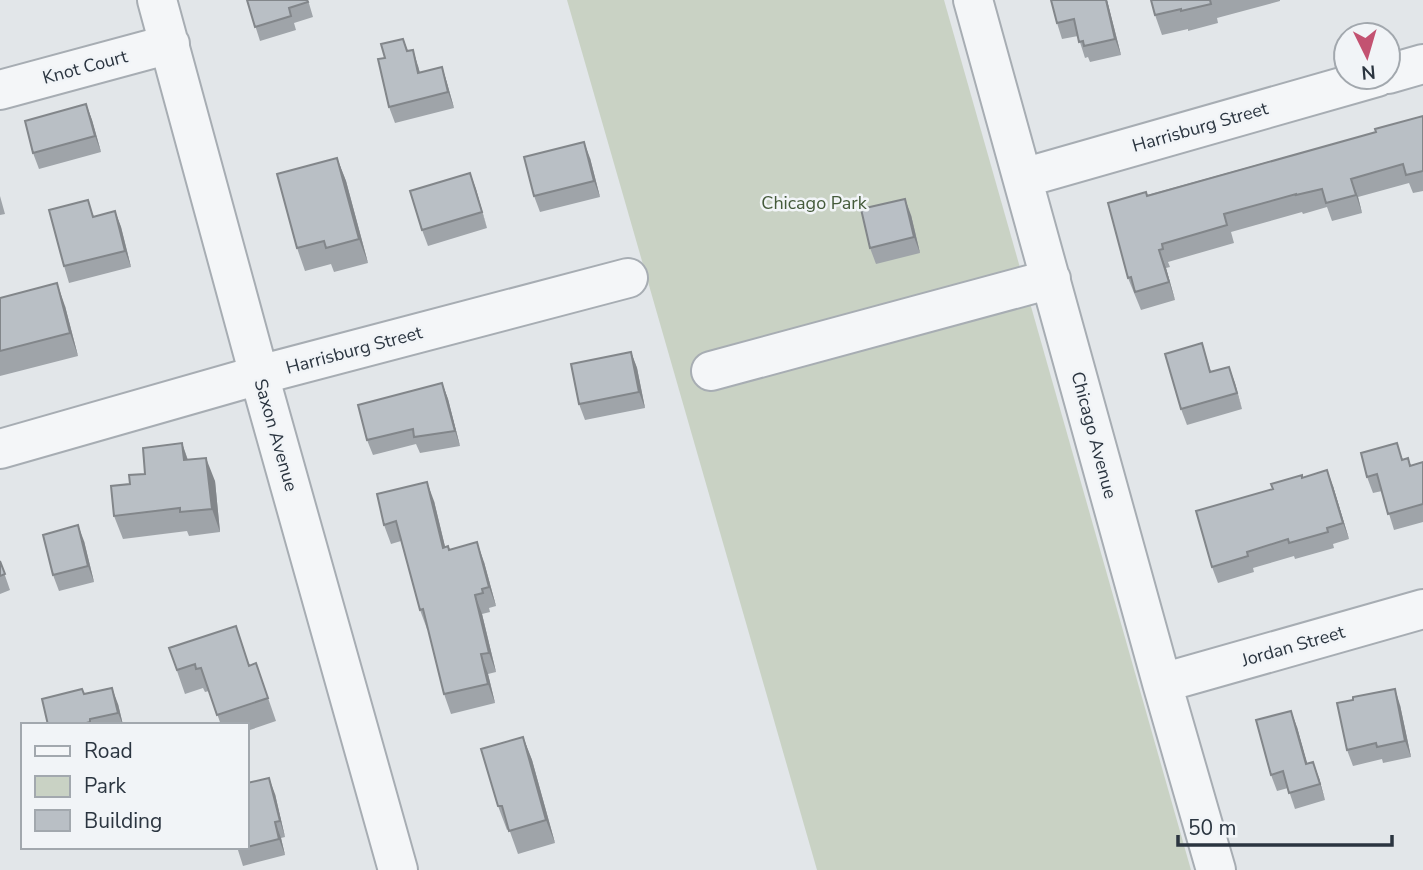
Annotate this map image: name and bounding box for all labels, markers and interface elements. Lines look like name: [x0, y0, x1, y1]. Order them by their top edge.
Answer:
north arrow: [1332, 21, 1402, 91]
street label: Knot Court: [40, 44, 131, 90]
text: N: [1360, 58, 1377, 86]
street label: Harrisburg Street: [1129, 96, 1271, 158]
park label: Chicago Park: [761, 191, 868, 215]
street label: Harrisburg Street: [283, 320, 425, 380]
street label: Chicago Avenue: [1065, 369, 1123, 501]
street label: Saxon Avenue: [248, 376, 304, 494]
street label: Jordan Street: [1238, 620, 1348, 672]
legend: [21, 723, 248, 849]
text: Road: [84, 737, 133, 765]
text: Park: [84, 772, 126, 800]
scale bar: [1178, 804, 1392, 848]
text: Building: [84, 807, 162, 835]
text: 50 m: [1188, 814, 1237, 842]

